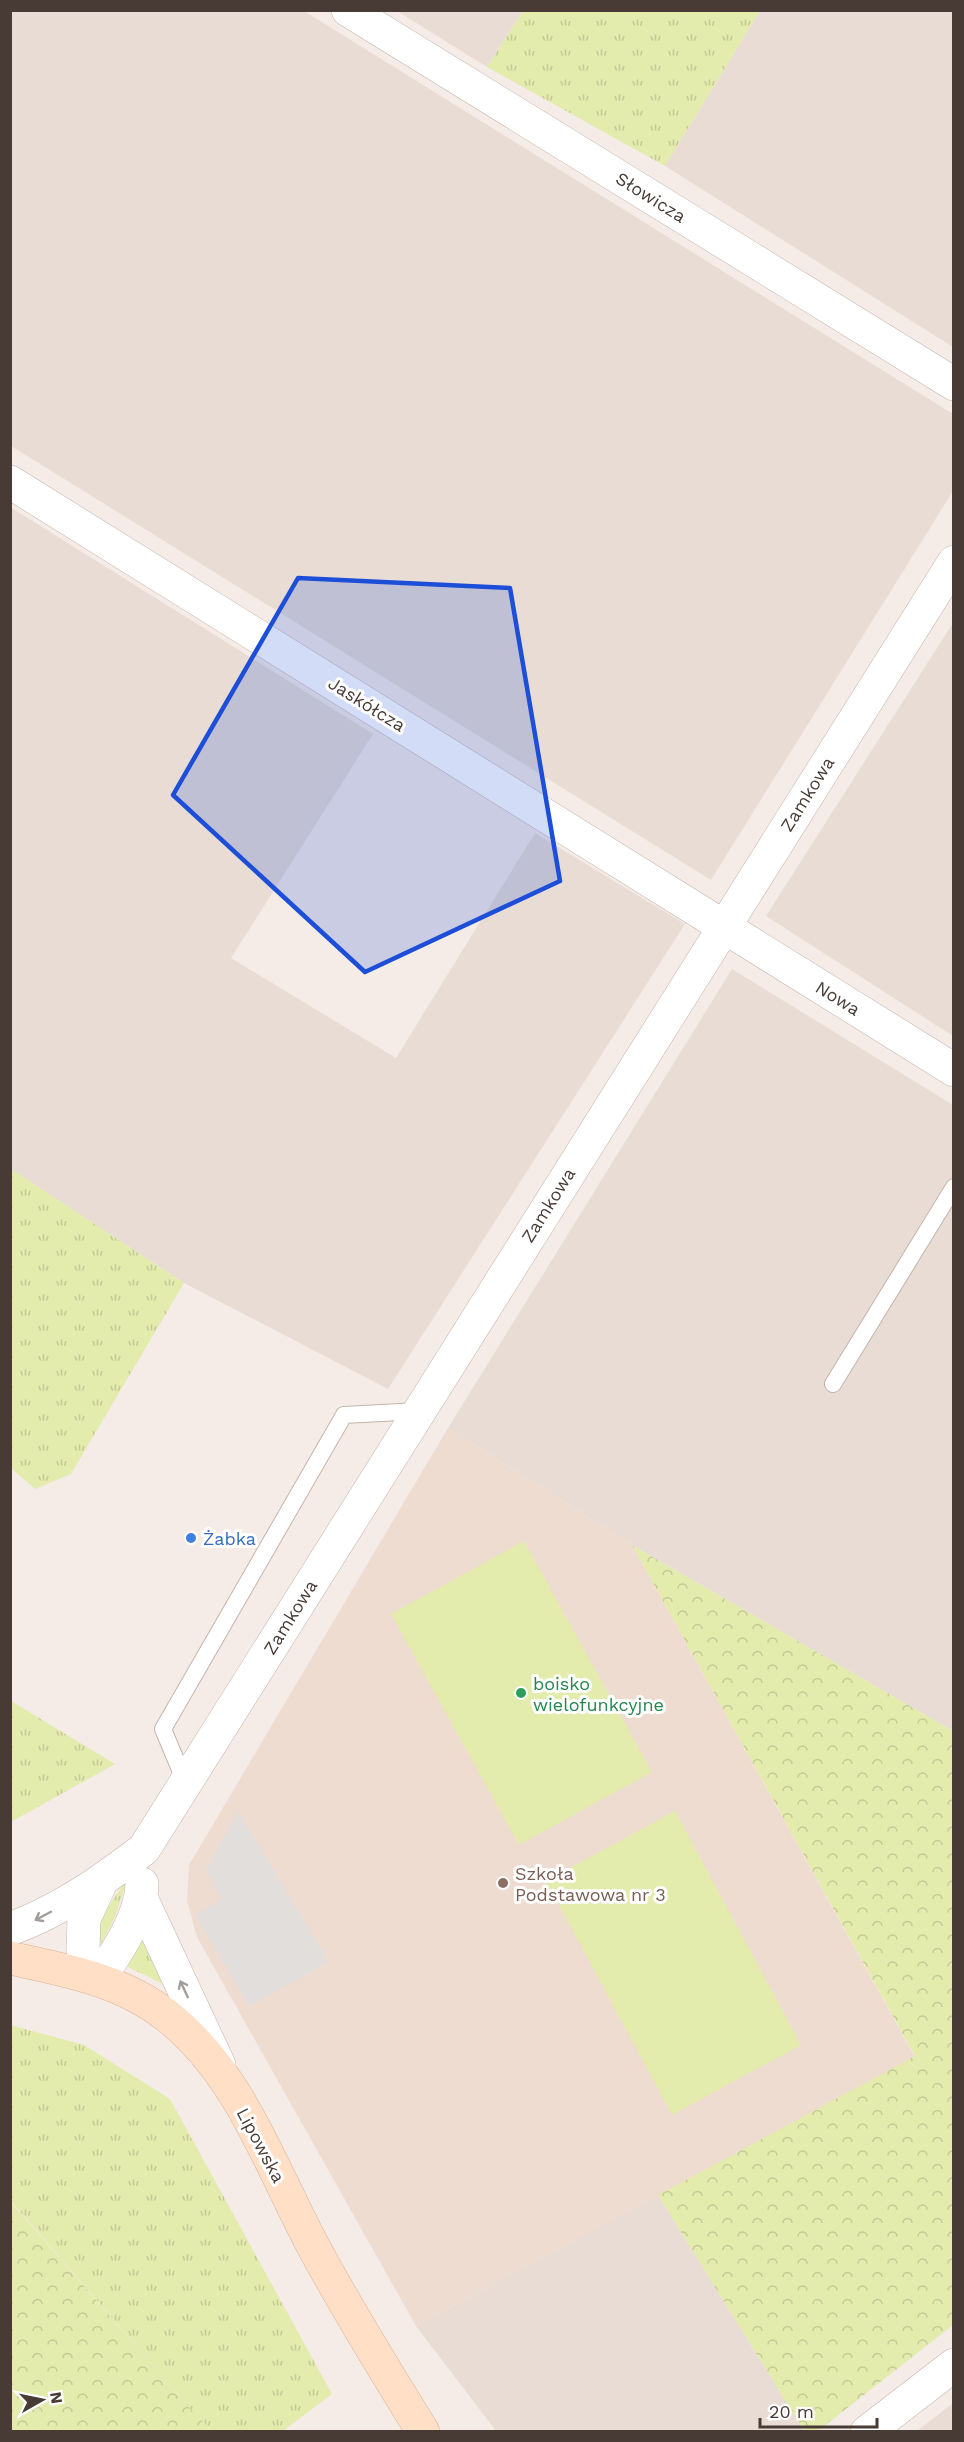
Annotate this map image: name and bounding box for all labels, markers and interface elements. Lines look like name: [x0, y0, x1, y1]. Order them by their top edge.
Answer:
street label: Słowicza: [612, 167, 690, 227]
street label: Jaskółcza: [325, 672, 409, 736]
street label: Zamkowa: [776, 753, 838, 835]
street label: Nowa: [812, 976, 864, 1020]
street label: Zamkowa: [517, 1164, 579, 1246]
place label: Żabka: [203, 1528, 256, 1549]
marker: Żabka: [184, 1531, 198, 1545]
street label: Zamkowa: [259, 1576, 321, 1658]
place label: boisko wielofunkcyjne: [533, 1673, 664, 1715]
marker: boisko wielofunkcyjne: [514, 1686, 528, 1700]
place label: Szkoła Podstawowa nr 3: [515, 1863, 666, 1905]
marker: Szkoła Podstawowa nr 3: [496, 1876, 510, 1890]
one-way arrow: [35, 1910, 52, 1922]
one-way arrow: [177, 1980, 189, 1998]
street label: Lipowska: [233, 2104, 289, 2186]
north arrow: [12, 2370, 72, 2430]
text: N: [46, 2390, 67, 2405]
scale bar: [760, 2391, 877, 2429]
text: 20 m: [769, 2401, 814, 2422]

